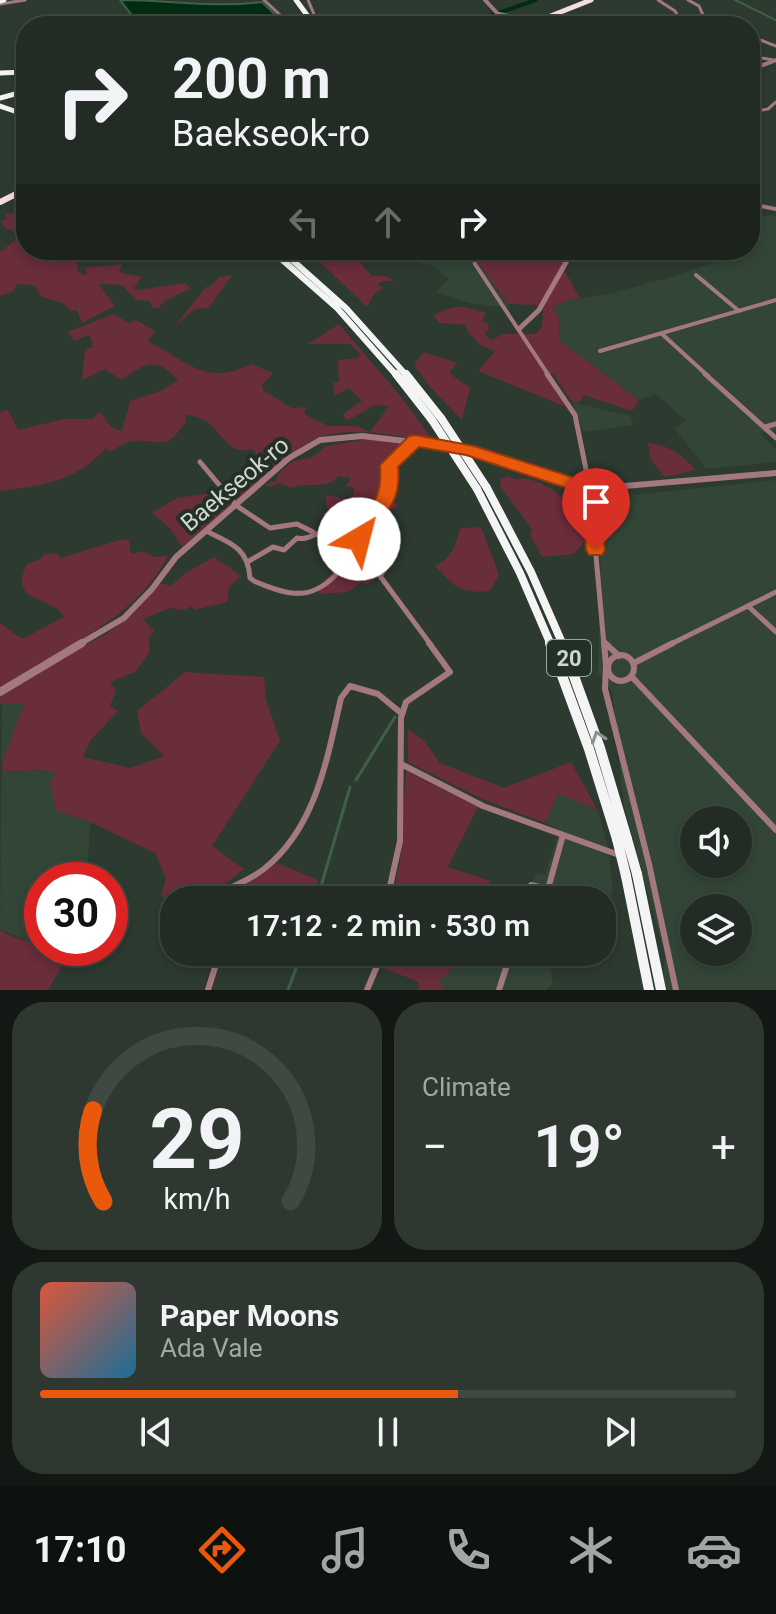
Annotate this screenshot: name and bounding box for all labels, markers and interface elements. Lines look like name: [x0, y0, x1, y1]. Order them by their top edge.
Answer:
text: 200 m: [172, 46, 331, 112]
icon: right: [40, 48, 144, 152]
text: Baekseok-ro: [172, 113, 370, 155]
icon: left: [282, 200, 326, 244]
icon: ahead: [366, 200, 410, 244]
icon: right: [450, 200, 494, 244]
street label: Baekseok-ro: [175, 431, 295, 537]
pin: [562, 468, 630, 550]
icon: arrive: [574, 480, 618, 524]
position arrow: [317, 497, 401, 581]
road number: 20: [547, 640, 591, 676]
one-way arrow: [591, 731, 607, 745]
map controls: [680, 806, 752, 966]
button: sound: [680, 806, 752, 878]
speed limit sign: 30: [24, 862, 128, 966]
button: layers: [680, 894, 752, 966]
text: 17:12 · 2 min · 530 m: [246, 908, 530, 943]
text: Climate: [422, 1072, 511, 1102]
text: 29: [149, 1091, 245, 1188]
text: 19°: [533, 1111, 625, 1182]
text: −: [422, 1121, 447, 1173]
text: +: [711, 1121, 736, 1173]
text: km/h: [163, 1182, 231, 1216]
text: Paper Moons: [160, 1298, 339, 1333]
text: Ada Vale: [160, 1333, 262, 1363]
icon: previous: [134, 1410, 178, 1454]
icon: pause: [366, 1410, 410, 1454]
icon: next: [598, 1410, 642, 1454]
icon: directions: [194, 1522, 250, 1578]
icon: music: [317, 1522, 373, 1578]
icon: phone: [440, 1522, 496, 1578]
icon: climate: [563, 1522, 619, 1578]
icon: car: [686, 1522, 742, 1578]
text: 17:10: [34, 1529, 126, 1571]

